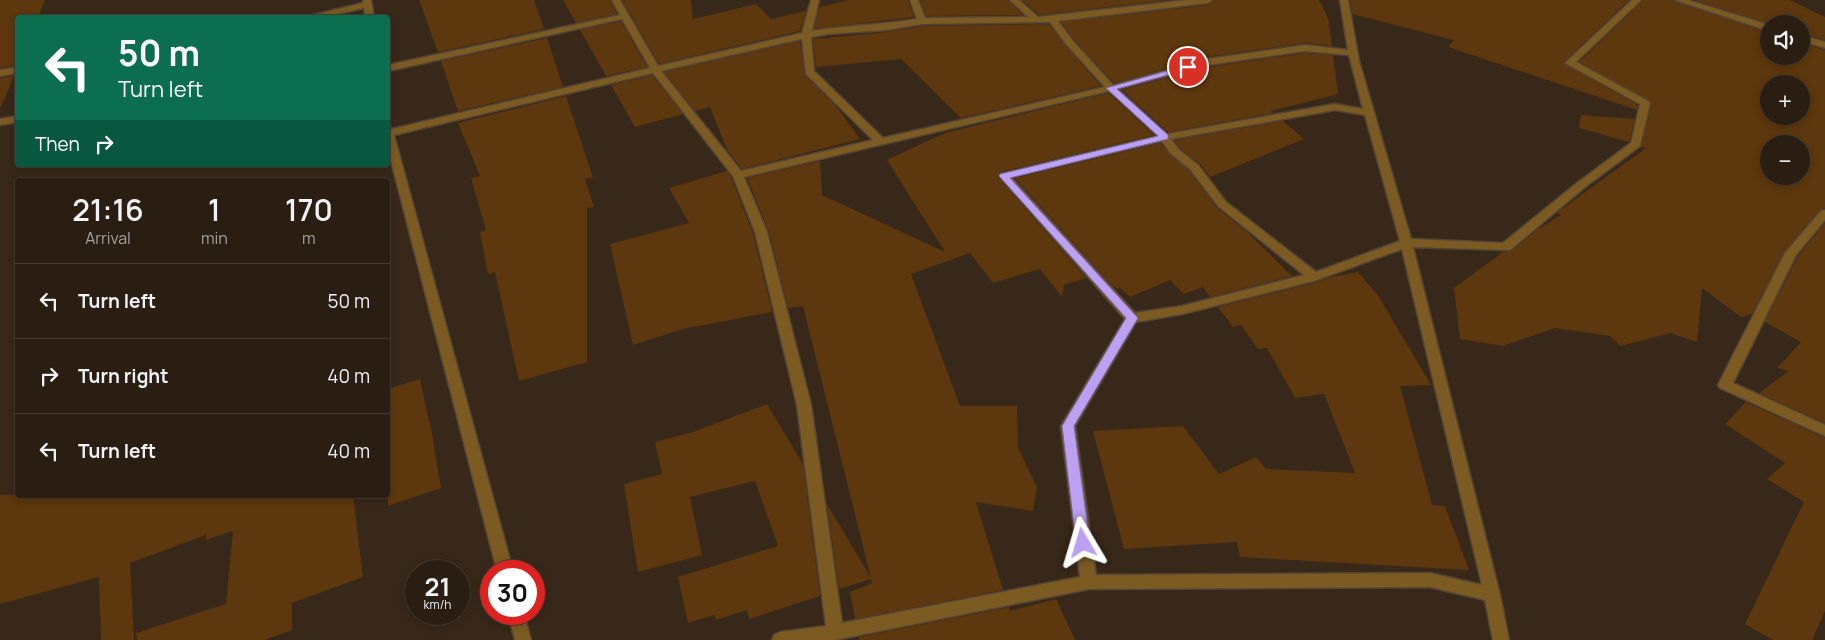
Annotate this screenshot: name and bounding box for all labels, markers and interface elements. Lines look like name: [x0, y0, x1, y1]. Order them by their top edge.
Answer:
map controls: [1760, 15, 1810, 185]
button: sound: [1760, 15, 1810, 65]
text: 50 m: [118, 29, 200, 77]
icon: left: [35, 35, 100, 100]
pin: [1167, 46, 1209, 88]
icon: arrive: [1174, 53, 1202, 81]
text: Turn left: [118, 74, 203, 104]
button: +: [1760, 75, 1810, 125]
icon: right: [90, 130, 118, 158]
text: Then: [35, 131, 80, 157]
button: −: [1760, 135, 1810, 185]
text: 21:16: [72, 189, 144, 230]
text: 1: [208, 189, 221, 230]
text: 170: [285, 189, 333, 230]
text: Arrival: [85, 227, 131, 249]
text: min: [201, 227, 228, 249]
text: m: [302, 227, 316, 249]
icon: left: [35, 287, 63, 315]
text: Turn left: [78, 288, 156, 314]
text: 50 m: [328, 288, 370, 314]
icon: right: [35, 362, 63, 390]
text: Turn right: [78, 363, 168, 389]
text: 40 m: [327, 363, 370, 389]
icon: left: [35, 437, 63, 465]
text: Turn left: [78, 438, 156, 464]
text: 40 m: [327, 438, 370, 464]
position arrow: [1056, 516, 1108, 568]
speed limit sign: 30: [480, 560, 545, 625]
text: 21: [425, 569, 450, 604]
text: km/h: [424, 596, 451, 613]

